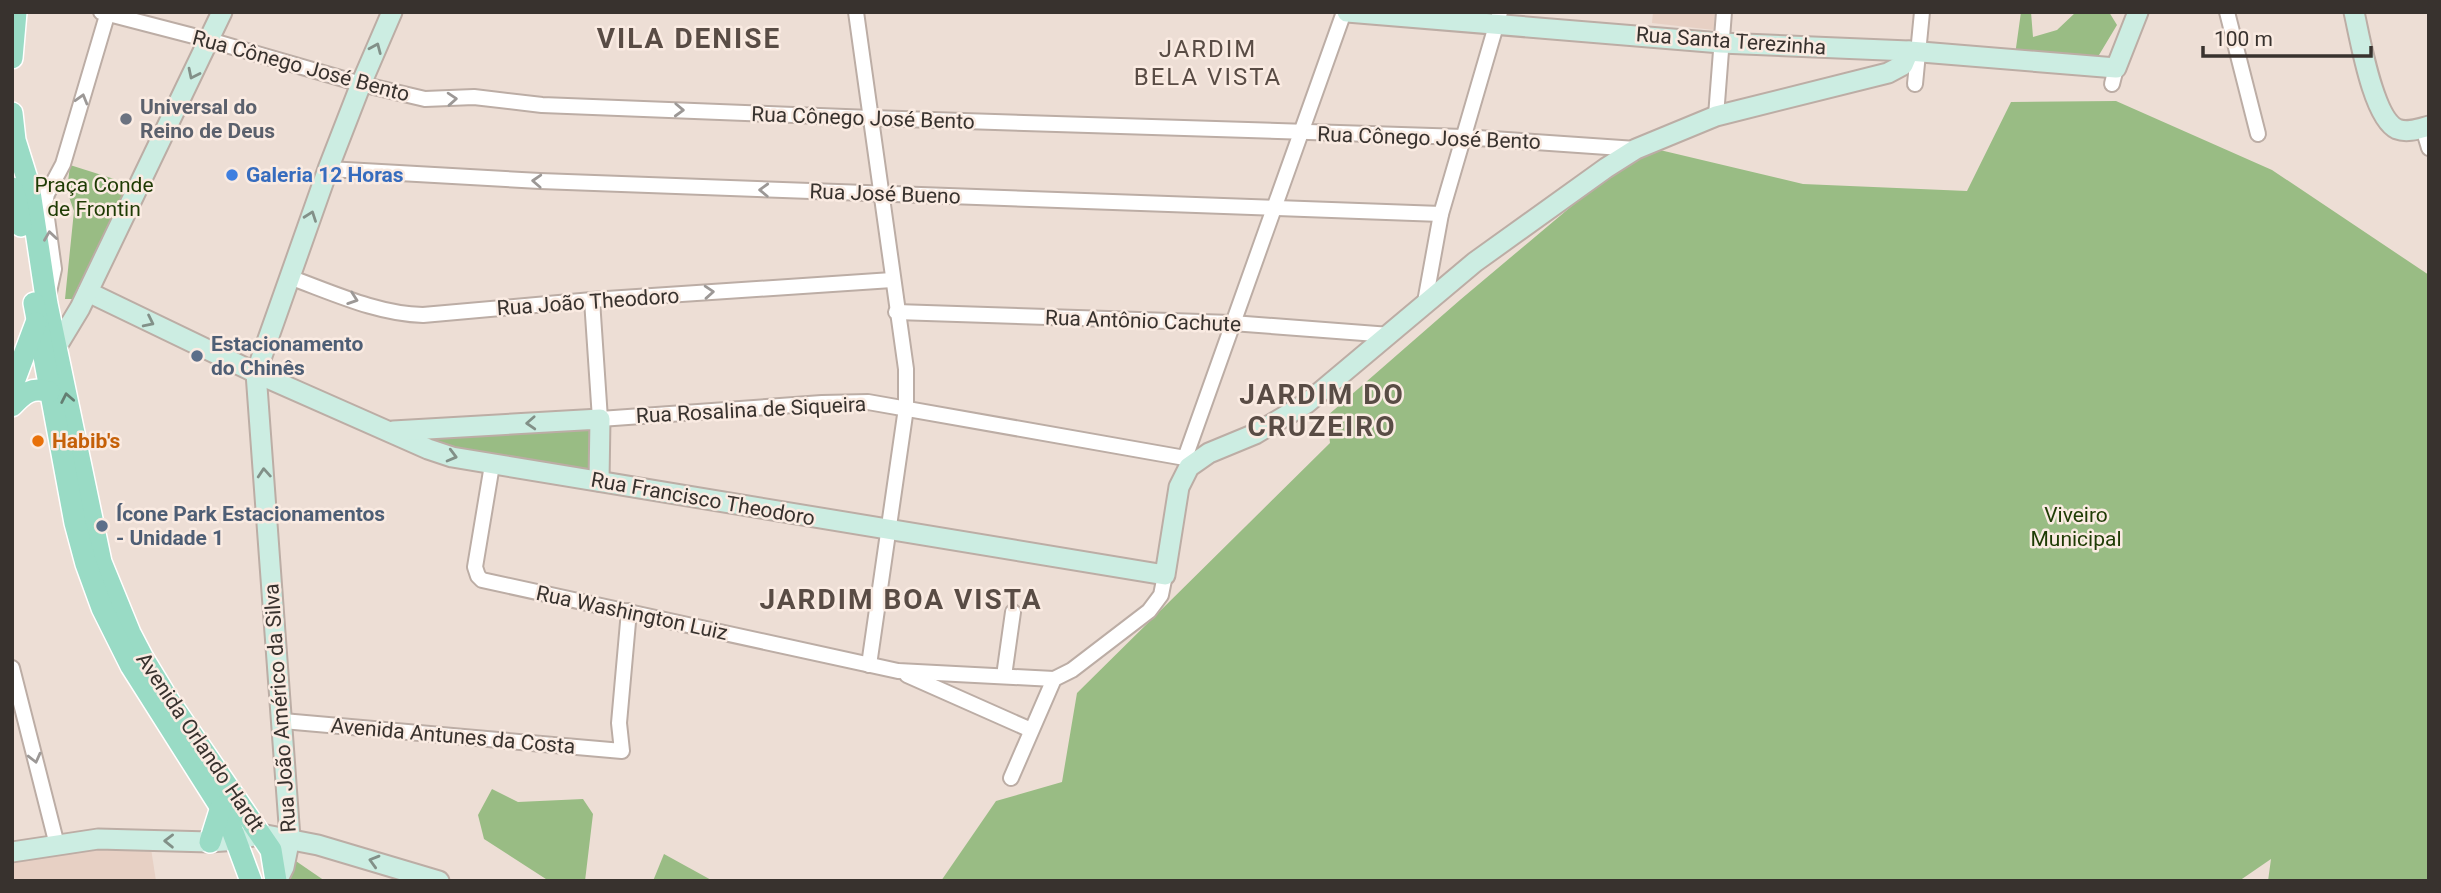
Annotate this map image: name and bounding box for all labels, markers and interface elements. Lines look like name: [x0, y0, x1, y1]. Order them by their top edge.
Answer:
scale bar: [2203, 14, 2371, 58]
district label: VILA DENISE: [597, 22, 781, 55]
street label: Rua Santa Terezinha: [1635, 22, 1827, 60]
street label: Rua Cônego José Bento: [190, 25, 412, 107]
text: 100 m: [2214, 27, 2273, 51]
district label: JARDIM BELA VISTA: [1134, 35, 1282, 91]
one-way arrow: [368, 43, 382, 55]
one-way arrow: [187, 67, 201, 79]
one-way arrow: [447, 92, 458, 107]
one-way arrow: [74, 93, 89, 105]
place label: Universal do Reino de Deus: [140, 95, 275, 143]
street label: Rua Cônego José Bento: [751, 102, 975, 134]
one-way arrow: [673, 103, 684, 118]
marker: Universal do Reino de Deus: [118, 111, 134, 127]
street label: Rua Cônego José Bento: [1317, 122, 1541, 154]
place label: Galeria 12 Horas: [246, 163, 404, 187]
marker: Galeria 12 Horas: [224, 167, 240, 183]
park label: Praça Conde de Frontin: [34, 173, 154, 221]
one-way arrow: [531, 173, 542, 188]
street label: Rua José Bueno: [809, 179, 961, 209]
one-way arrow: [759, 182, 770, 197]
one-way arrow: [303, 211, 317, 223]
one-way arrow: [43, 230, 58, 242]
street label: Rua João Theodoro: [496, 284, 680, 320]
one-way arrow: [704, 285, 715, 300]
one-way arrow: [347, 291, 359, 305]
street label: Rua Antônio Cachute: [1045, 306, 1241, 336]
one-way arrow: [142, 314, 154, 328]
place label: Estacionamento do Chinês: [211, 332, 363, 380]
marker: Estacionamento do Chinês: [189, 348, 205, 364]
district label: JARDIM DO CRUZEIRO: [1239, 378, 1405, 443]
one-way arrow: [60, 392, 75, 404]
street label: Rua Rosalina de Siqueira: [635, 392, 867, 428]
one-way arrow: [526, 415, 537, 430]
place label: Habib's: [52, 429, 120, 453]
marker: Habib's: [30, 433, 46, 449]
one-way arrow: [445, 448, 457, 462]
one-way arrow: [257, 467, 272, 478]
street label: Rua Francisco Theodoro: [589, 467, 817, 531]
place label: Ícone Park Estacionamentos - Unidade 1: [116, 502, 385, 550]
park label: Viveiro Municipal: [2030, 503, 2122, 551]
marker: Ícone Park Estacionamentos - Unidade 1: [94, 518, 110, 534]
street label: Rua Washington Luiz: [534, 581, 730, 645]
street label: Rua João Américo da Silva: [259, 583, 301, 833]
district label: JARDIM BOA VISTA: [759, 583, 1043, 616]
street label: Avenida Orlando Hardt: [131, 648, 269, 836]
street label: Avenida Antunes da Costa: [330, 713, 576, 759]
one-way arrow: [27, 752, 41, 764]
one-way arrow: [163, 833, 174, 849]
one-way arrow: [368, 855, 380, 870]

